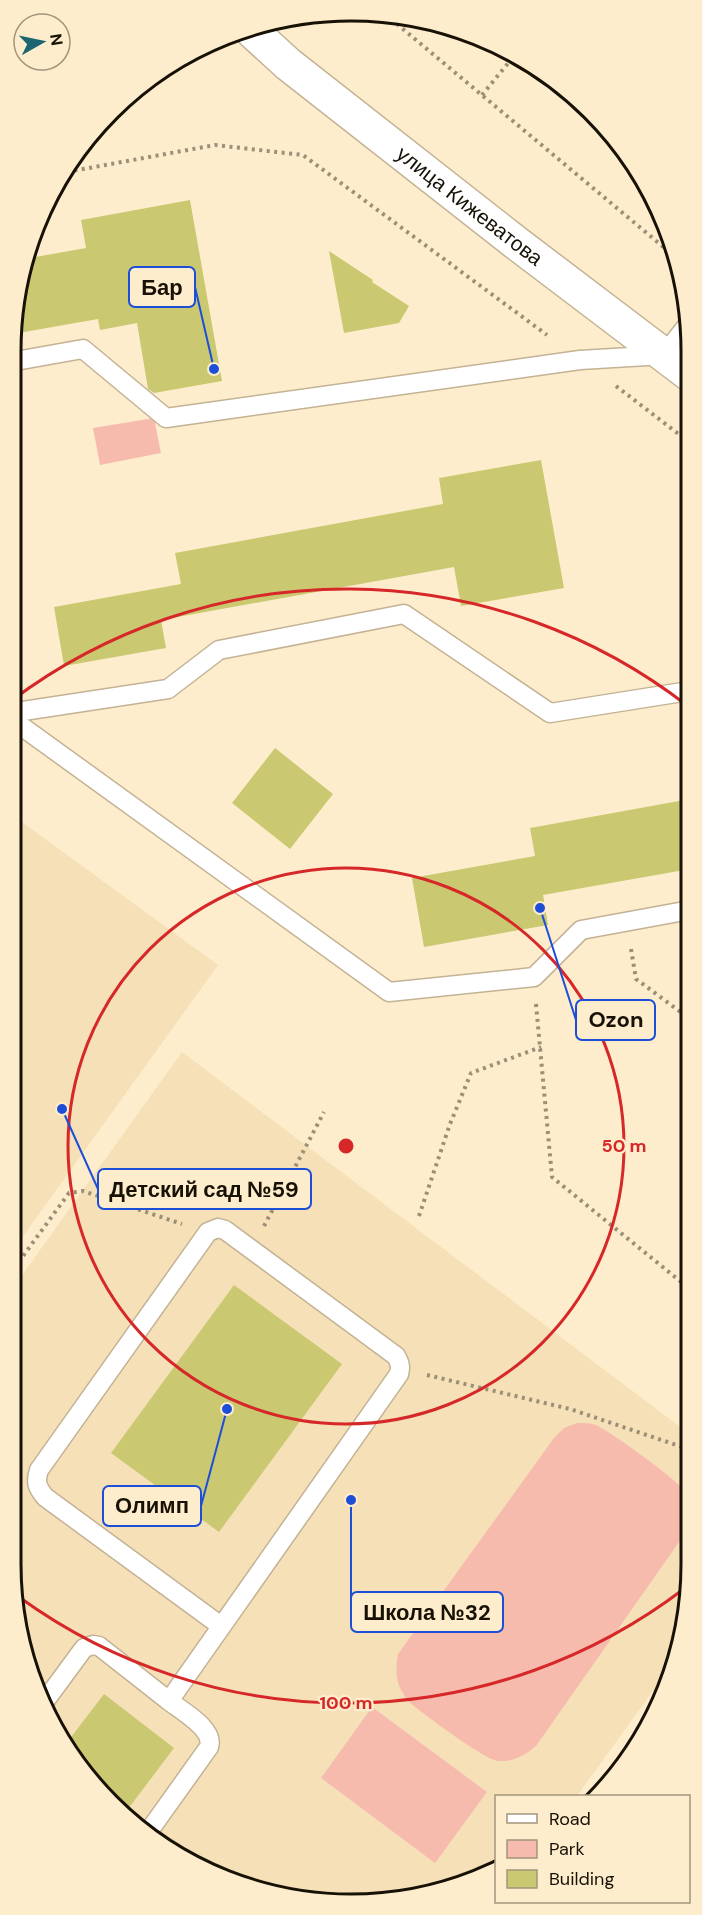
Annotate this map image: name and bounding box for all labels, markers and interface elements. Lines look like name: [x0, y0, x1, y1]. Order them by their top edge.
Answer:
north arrow: [12, 12, 72, 72]
text: N: [45, 32, 68, 47]
street label: улица Кижеватова: [390, 140, 549, 272]
callout: Бар: [129, 267, 195, 307]
text: Бар: [141, 273, 183, 302]
callout: Ozon: [576, 1000, 655, 1040]
text: Ozon: [588, 1005, 644, 1034]
text: 50 m: [601, 1134, 647, 1158]
centre of rings: [336, 1136, 356, 1156]
callout: Детский сад №59: [98, 1169, 311, 1209]
text: Детский сад №59: [109, 1175, 299, 1204]
callout: Олимп: [103, 1486, 201, 1526]
text: Олимп: [115, 1491, 189, 1520]
callout: Школа №32: [351, 1592, 503, 1632]
text: Школа №32: [363, 1598, 491, 1627]
text: 100 m: [319, 1691, 373, 1715]
legend: [495, 1795, 690, 1903]
text: Road: [549, 1807, 591, 1831]
text: Park: [549, 1837, 585, 1861]
text: Building: [549, 1867, 614, 1891]

